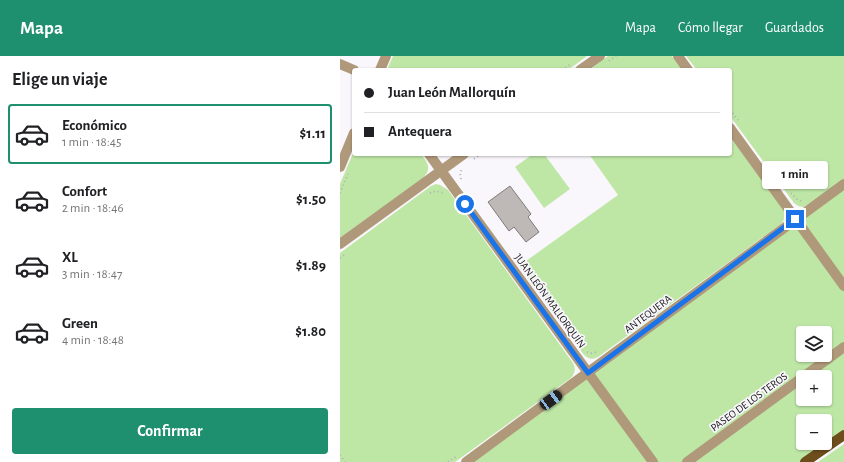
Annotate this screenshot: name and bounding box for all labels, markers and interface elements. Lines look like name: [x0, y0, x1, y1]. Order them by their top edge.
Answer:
text: Mapa: [20, 19, 63, 38]
text: Mapa: [625, 21, 656, 35]
text: Cómo llegar: [678, 21, 743, 35]
text: Guardados: [765, 21, 824, 35]
text: Elige un viaje: [12, 71, 107, 89]
text: Juan León Mallorquín: [388, 85, 516, 100]
icon: car: [14, 116, 50, 152]
text: Económico: [62, 118, 127, 133]
text: Antequera: [388, 124, 452, 139]
text: $1.11: [300, 126, 326, 141]
text: 1 min · 18:45: [62, 136, 121, 149]
callout: 1 min: [762, 161, 828, 189]
text: 1 min: [781, 168, 809, 181]
icon: car: [14, 182, 50, 218]
text: Confort: [62, 184, 107, 199]
text: $1.50: [296, 192, 326, 207]
route start: [456, 195, 474, 213]
text: 2 min · 18:46: [62, 202, 124, 215]
route end: [786, 210, 804, 228]
icon: car: [14, 248, 50, 284]
text: XL: [62, 250, 78, 265]
street label: JUAN LEÓN MALLORQUÍN: [512, 251, 588, 350]
text: $1.89: [296, 258, 326, 273]
text: 3 min · 18:47: [62, 268, 122, 281]
street label: ANTEQUERA: [622, 292, 674, 335]
icon: car: [14, 314, 50, 350]
text: Green: [62, 316, 98, 331]
text: $1.80: [295, 324, 326, 339]
map controls: [796, 326, 832, 450]
button: layers: [796, 326, 832, 362]
text: 4 min · 18:48: [62, 334, 124, 347]
button: +: [796, 370, 832, 406]
street label: PASEO DE LOS TEROS: [709, 371, 789, 433]
car: [538, 388, 564, 412]
button: Confirmar: [12, 408, 328, 454]
button: −: [796, 414, 832, 450]

